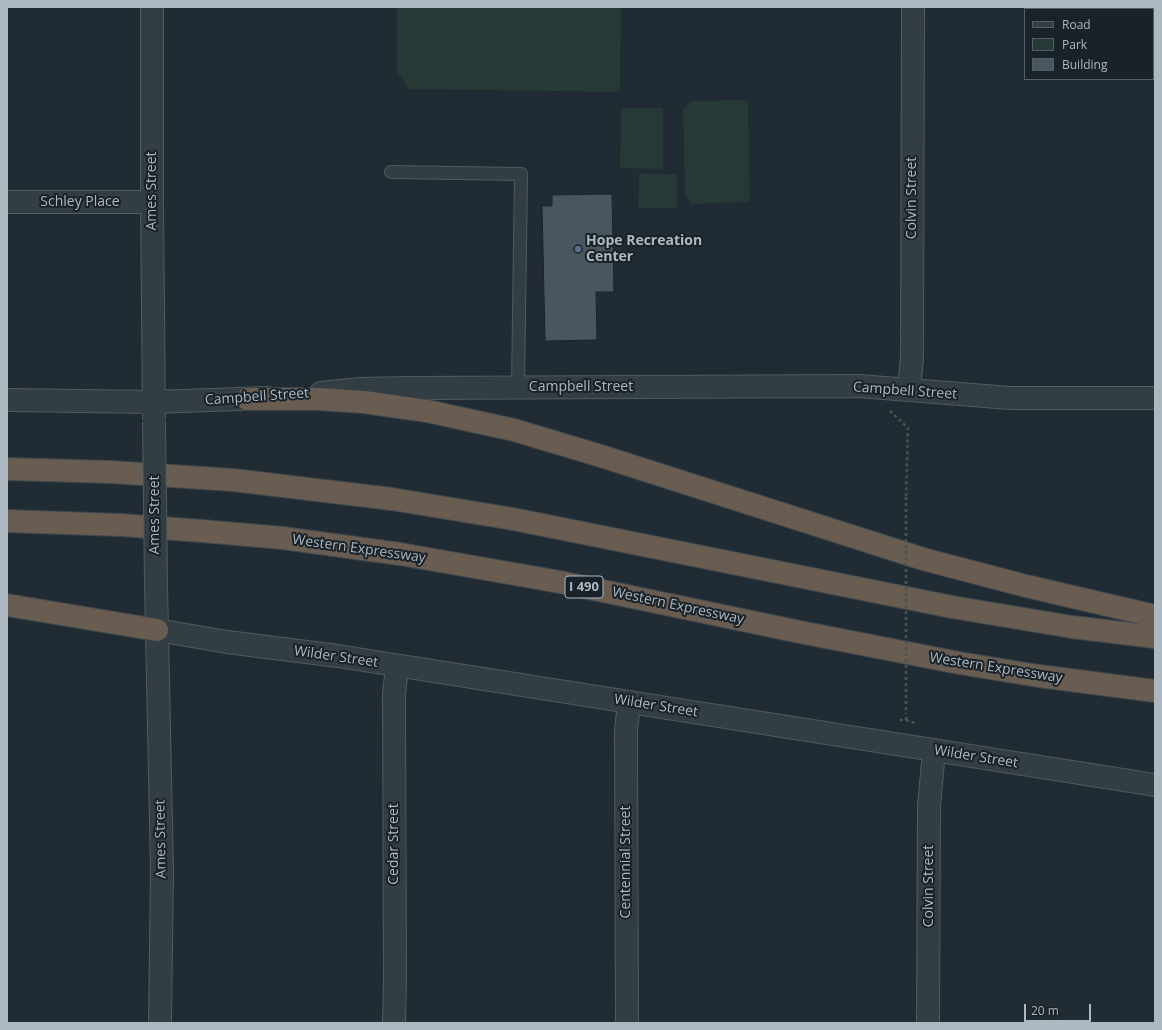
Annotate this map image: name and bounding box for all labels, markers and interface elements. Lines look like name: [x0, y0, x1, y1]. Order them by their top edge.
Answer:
legend: [1024, 8, 1154, 80]
text: Road: [1062, 16, 1091, 33]
text: Park: [1062, 36, 1087, 53]
text: Building: [1062, 56, 1107, 73]
street label: Ames Street: [144, 151, 160, 231]
street label: Colvin Street: [904, 157, 920, 239]
street label: Schley Place: [40, 194, 120, 210]
place label: Hope Recreation Center: [586, 233, 702, 266]
marker: Hope Recreation Center: [573, 244, 583, 254]
street label: Campbell Street: [529, 379, 633, 395]
street label: Campbell Street: [852, 379, 958, 403]
street label: Campbell Street: [204, 385, 310, 409]
street label: Ames Street: [147, 475, 163, 555]
street label: Western Expressway: [291, 531, 427, 567]
road number: I 490: [565, 576, 603, 598]
street label: Western Expressway: [610, 584, 746, 628]
street label: Wilder Street: [293, 643, 379, 671]
street label: Western Expressway: [928, 649, 1064, 687]
street label: Wilder Street: [613, 691, 699, 721]
street label: Wilder Street: [933, 742, 1019, 772]
street label: Ames Street: [152, 799, 170, 879]
street label: Cedar Street: [386, 803, 402, 885]
street label: Centennial Street: [618, 806, 634, 918]
street label: Colvin Street: [921, 845, 937, 927]
scale bar: [1026, 996, 1093, 1022]
text: 20 m: [1031, 1002, 1059, 1019]

